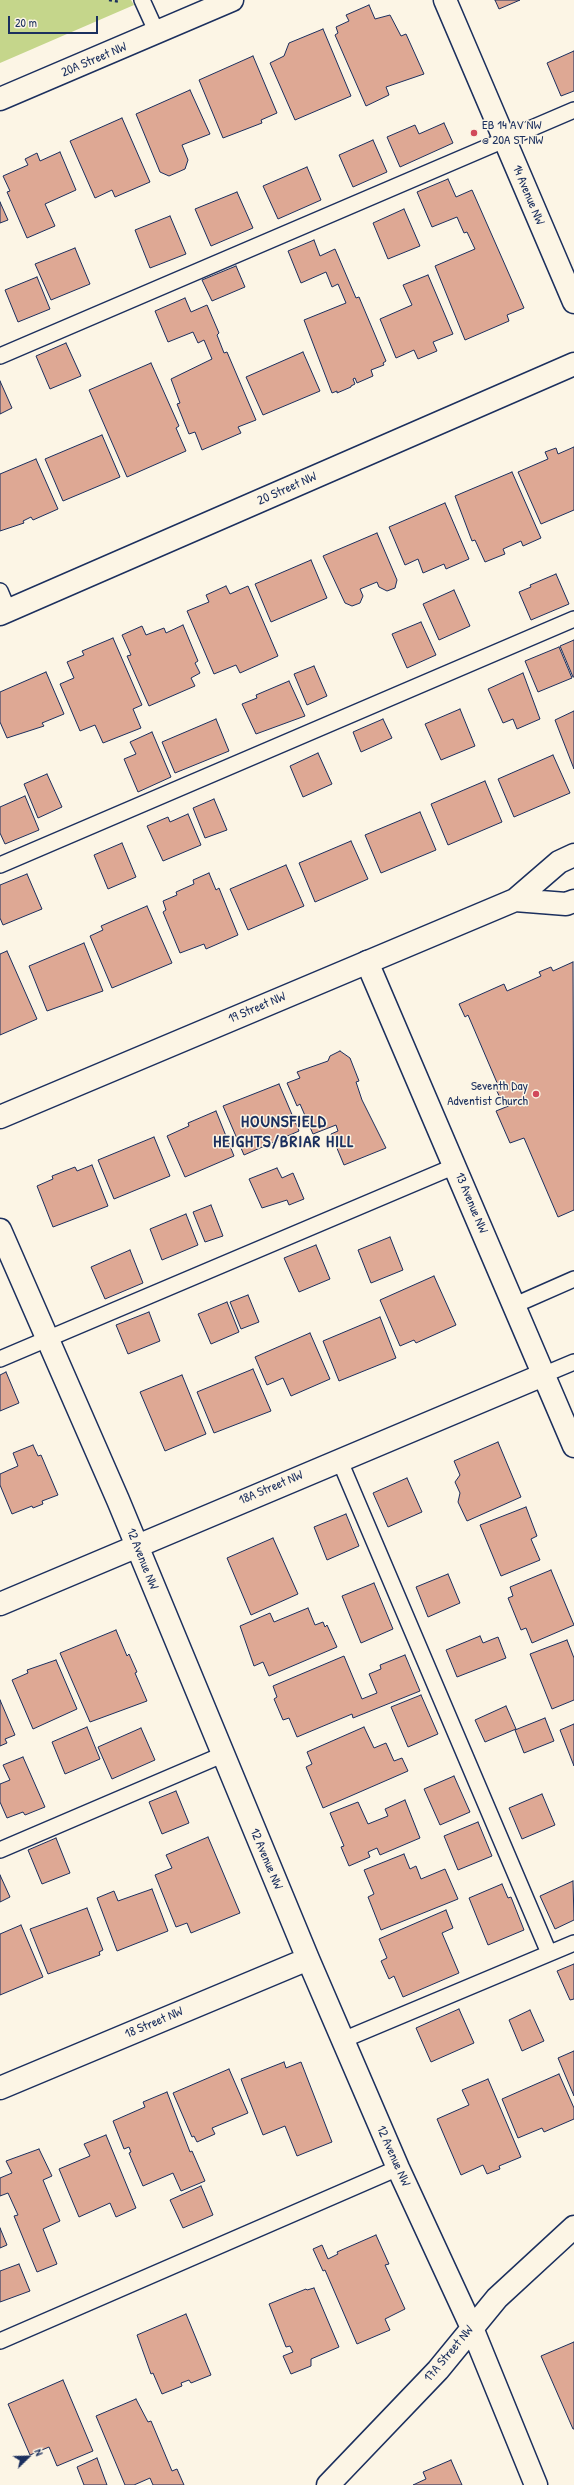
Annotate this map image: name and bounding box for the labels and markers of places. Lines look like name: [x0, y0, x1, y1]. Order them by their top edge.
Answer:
place label: EB 14 AV NW @ 20A ST NW: [482, 118, 543, 149]
marker: EB 14 AV NW @ 20A ST NW: [469, 128, 479, 138]
place label: Seventh Day Adventist Church: [447, 1079, 528, 1110]
marker: Seventh Day Adventist Church: [531, 1089, 541, 1099]

